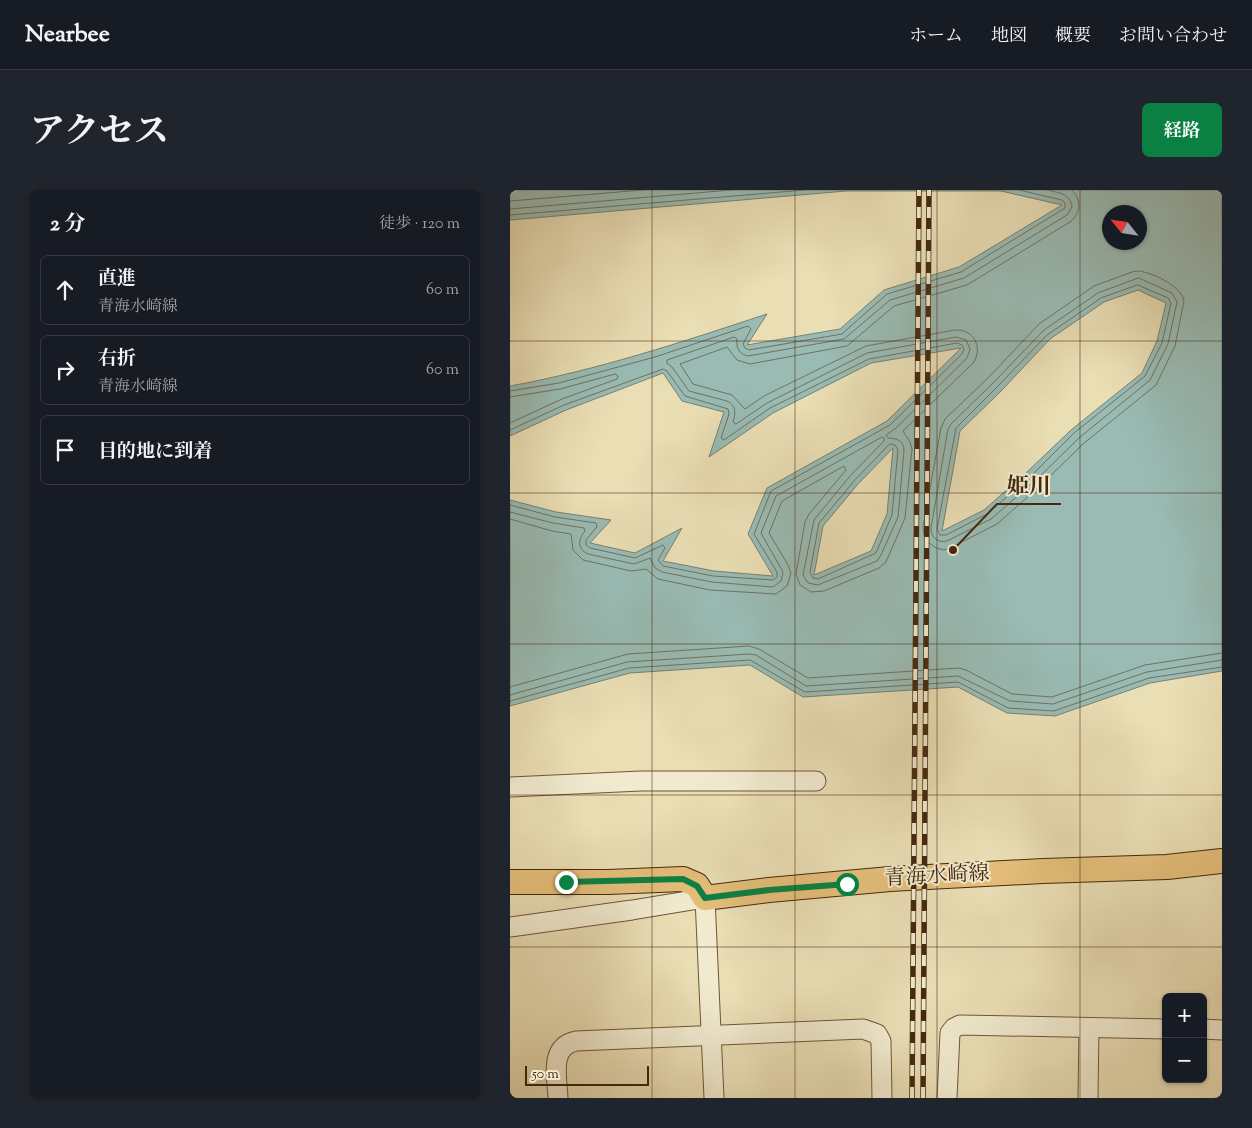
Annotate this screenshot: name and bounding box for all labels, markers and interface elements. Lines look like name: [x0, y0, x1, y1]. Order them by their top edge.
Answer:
text: Nearbee: [25, 18, 110, 52]
text: ホーム: [909, 24, 963, 50]
text: 地図: [991, 24, 1027, 50]
text: 概要: [1055, 24, 1091, 50]
text: お問い合わせ: [1119, 24, 1227, 50]
button: 経路: [1142, 103, 1222, 157]
text: アクセス: [30, 108, 169, 159]
north arrow: [1102, 205, 1147, 250]
text: 2 分: [50, 210, 85, 240]
text: 徒歩 · 120 m: [379, 213, 460, 236]
text: 直進: [98, 266, 136, 293]
icon: ahead: [51, 276, 79, 304]
text: 60 m: [426, 279, 459, 302]
text: 青海水崎線: [98, 296, 178, 319]
text: 右折: [98, 346, 136, 373]
icon: right: [51, 356, 79, 384]
text: 60 m: [426, 359, 459, 382]
text: 青海水崎線: [98, 376, 178, 399]
icon: arrive: [51, 436, 79, 464]
text: 目的地に到着: [98, 439, 212, 466]
callout: 姫川: [997, 467, 1061, 504]
text: 姫川: [1007, 472, 1051, 504]
street label: 青海水崎線: [884, 859, 990, 895]
route end: [555, 871, 578, 894]
route start: [836, 873, 859, 896]
map controls: [1162, 993, 1207, 1083]
button: +: [1162, 993, 1207, 1038]
button: −: [1162, 1038, 1207, 1083]
scale bar: [525, 1063, 649, 1086]
text: 50 m: [532, 1065, 559, 1085]

